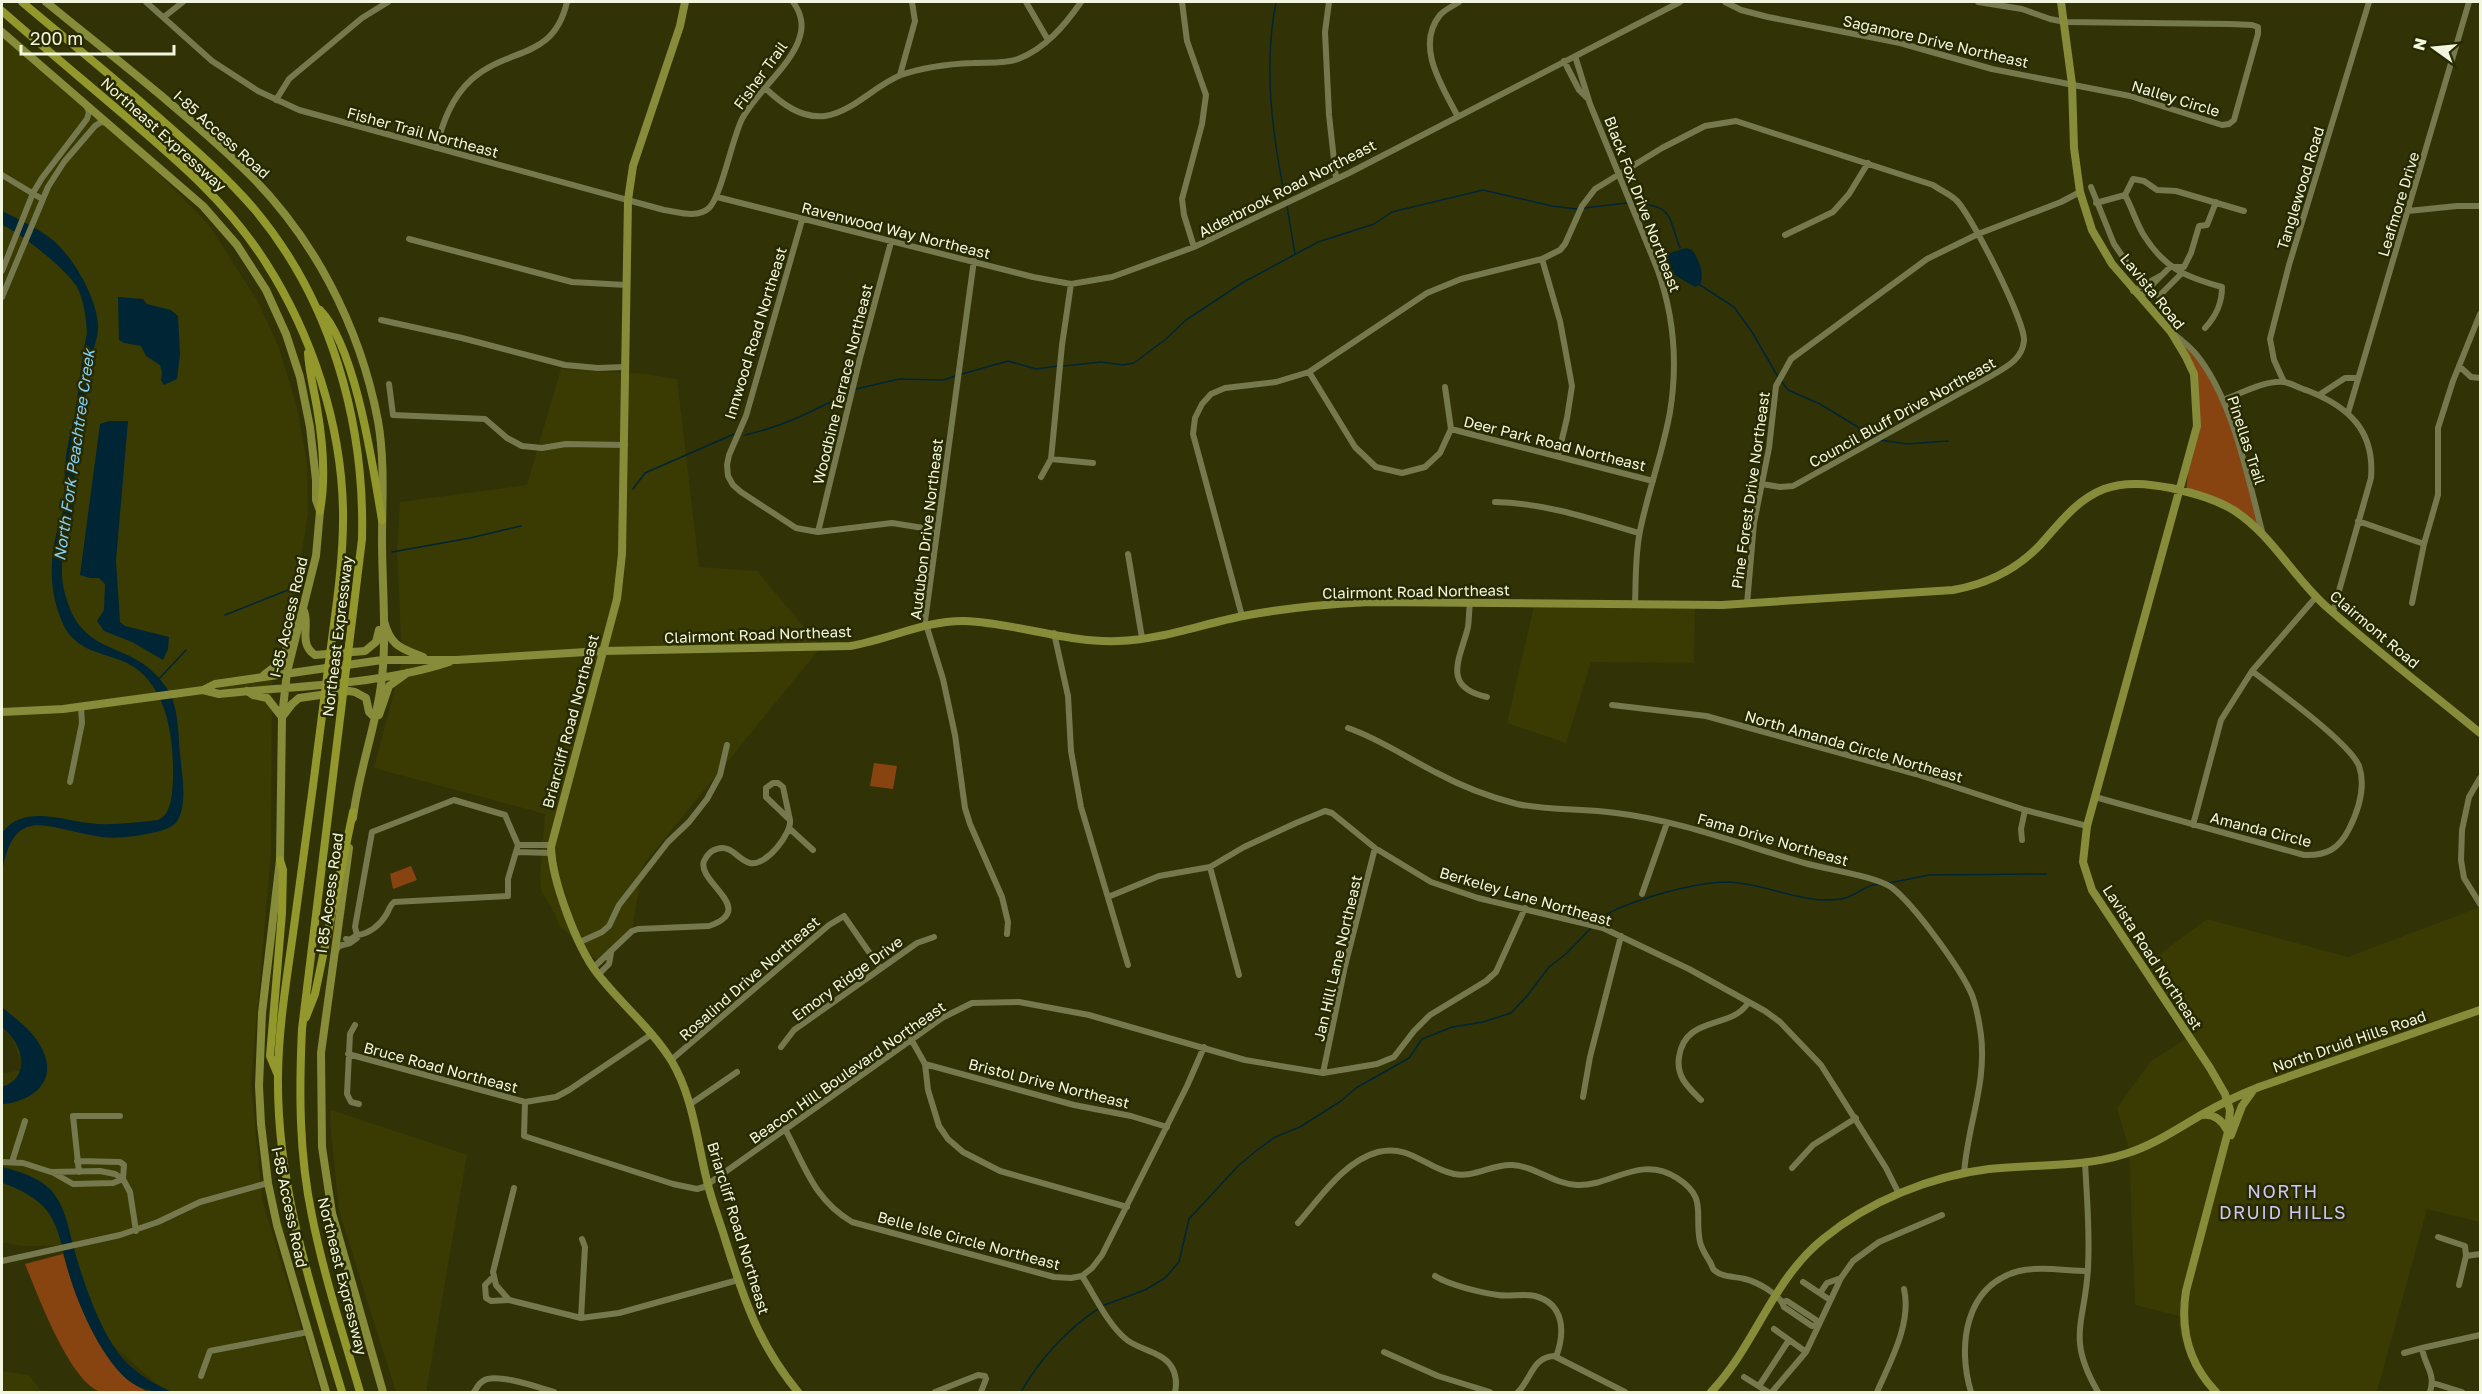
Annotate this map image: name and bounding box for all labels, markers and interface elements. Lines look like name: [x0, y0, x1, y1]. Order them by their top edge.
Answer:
street label: Sagamore Drive Northeast: [1841, 11, 2031, 71]
scale bar: [21, 18, 174, 56]
north arrow: [2404, 18, 2464, 78]
text: 200 m: [30, 27, 83, 49]
text: N: [2408, 36, 2431, 53]
street label: Fisher Trail: [729, 37, 791, 112]
street label: Northeast Expressway: [98, 73, 231, 195]
street label: Nalley Circle: [2130, 76, 2223, 120]
street label: I-85 Access Road: [170, 86, 274, 182]
street label: Fisher Trail Northeast: [345, 103, 501, 161]
street label: Black Fox Drive Northeast: [1601, 113, 1685, 295]
street label: Tanglewood Road: [2273, 124, 2327, 252]
street label: Alderbrook Road Northeast: [1195, 135, 1379, 241]
street label: Leafmore Drive: [2374, 149, 2423, 259]
street label: Ravenwood Way Northeast: [800, 198, 992, 262]
street label: Innwood Road Northeast: [720, 245, 790, 421]
street label: Lavista Road: [2117, 249, 2189, 333]
street label: Woodbine Terrace Northeast: [808, 282, 876, 486]
water label: North Fork Peachtree Creek: [49, 346, 99, 562]
street label: Council Bluff Drive Northeast: [1805, 353, 1999, 471]
street label: Pine Forest Drive Northeast: [1727, 390, 1773, 590]
street label: Pinellas Trail: [2224, 393, 2270, 487]
street label: Deer Park Road Northeast: [1462, 412, 1648, 474]
street label: Audubon Drive Northeast: [906, 438, 946, 620]
street label: Northeast Expressway: [318, 554, 356, 718]
street label: I-85 Access Road: [265, 555, 311, 679]
street label: Clairmont Road Northeast: [1322, 580, 1510, 602]
street label: Clairmont Road: [2327, 586, 2423, 672]
street label: Clairmont Road Northeast: [664, 622, 852, 646]
street label: Briarcliff Road Northeast: [538, 632, 602, 810]
street label: North Amanda Circle Northeast: [1743, 706, 1965, 786]
street label: Amanda Circle: [2208, 808, 2314, 850]
street label: Fama Drive Northeast: [1695, 809, 1851, 869]
street label: I 85 Access Road: [312, 832, 346, 954]
street label: Berkeley Lane Northeast: [1438, 863, 1614, 929]
street label: Jan Hill Lane Northeast: [1309, 873, 1365, 1043]
street label: Lavista Road Northeast: [2099, 881, 2207, 1033]
street label: Rosalind Drive Northeast: [675, 912, 823, 1044]
street label: Emory Ridge Drive: [788, 932, 906, 1024]
street label: Beacon Hill Boulevard Northeast: [745, 997, 949, 1147]
street label: North Druid Hills Road: [2270, 1006, 2428, 1076]
street label: Bruce Road Northeast: [362, 1038, 520, 1096]
street label: Bristol Drive Northeast: [967, 1054, 1131, 1112]
street label: Briarcliff Road Northeast: [704, 1140, 774, 1316]
street label: I-85 Access Road: [268, 1145, 312, 1269]
district label: NORTH DRUID HILLS: [2219, 1180, 2347, 1223]
street label: Northeast Expressway: [315, 1195, 371, 1357]
street label: Belle Isle Circle Northeast: [876, 1207, 1062, 1273]

